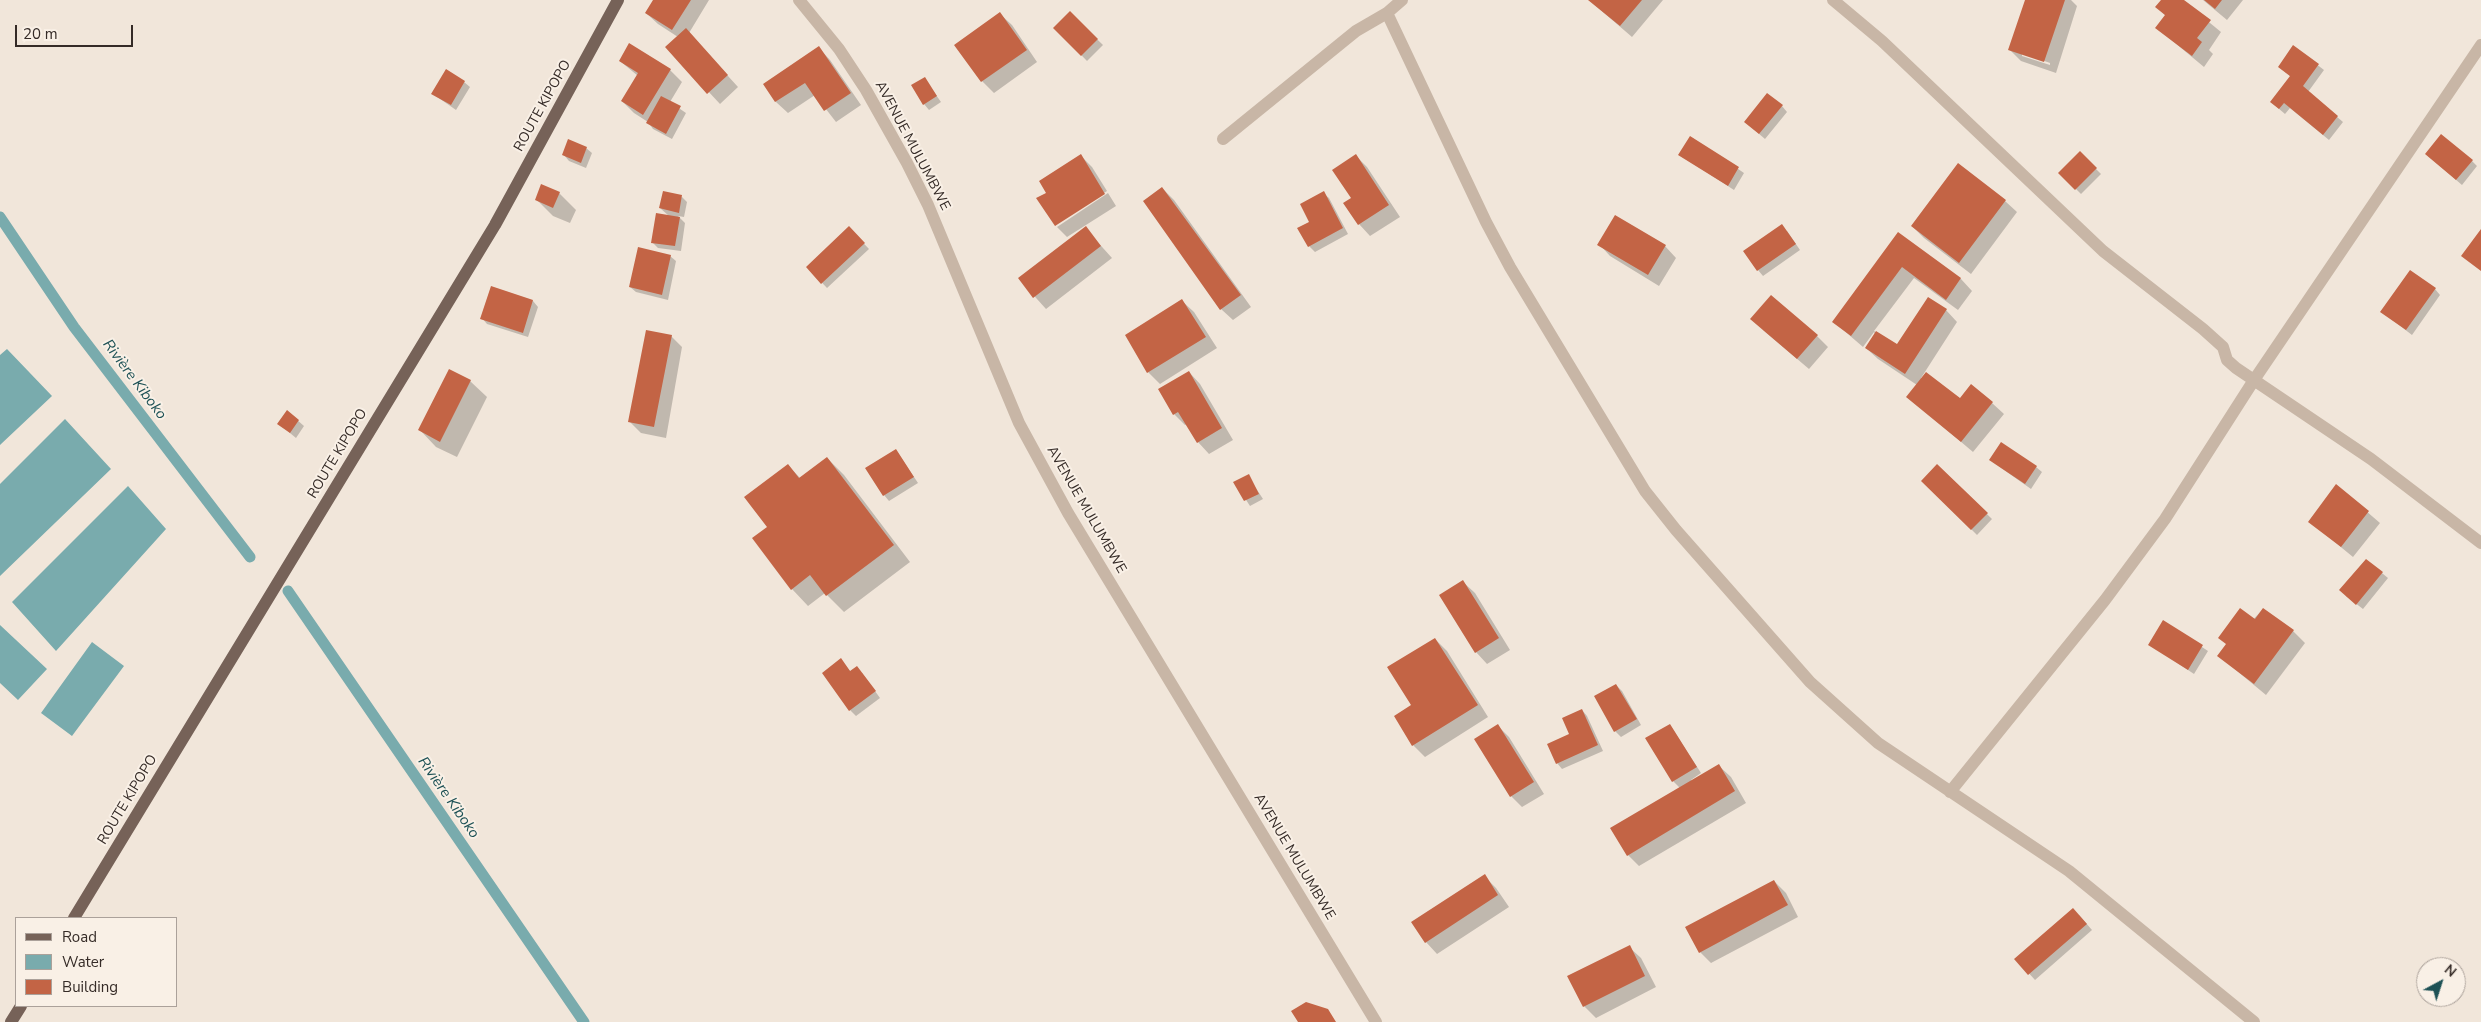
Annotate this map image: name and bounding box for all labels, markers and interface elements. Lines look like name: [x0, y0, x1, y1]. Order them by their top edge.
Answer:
scale bar: [18, 15, 135, 47]
text: 20 m: [23, 24, 58, 44]
street label: ROUTE KIPOPO: [511, 57, 575, 155]
street label: AVENUE MULUMBWE: [871, 78, 953, 214]
water label: Rivière Kiboko: [98, 336, 170, 424]
street label: ROUTE KIPOPO: [305, 406, 371, 502]
street label: AVENUE MULUMBWE: [1043, 443, 1129, 577]
street label: ROUTE KIPOPO: [95, 752, 161, 848]
water label: Rivière Kiboko: [413, 754, 483, 842]
street label: AVENUE MULUMBWE: [1250, 791, 1338, 923]
legend: [15, 917, 178, 1007]
text: Road: [62, 927, 97, 947]
text: Water: [62, 952, 104, 972]
north arrow: [2416, 957, 2466, 1007]
text: N: [2440, 960, 2460, 982]
text: Building: [62, 977, 118, 997]

